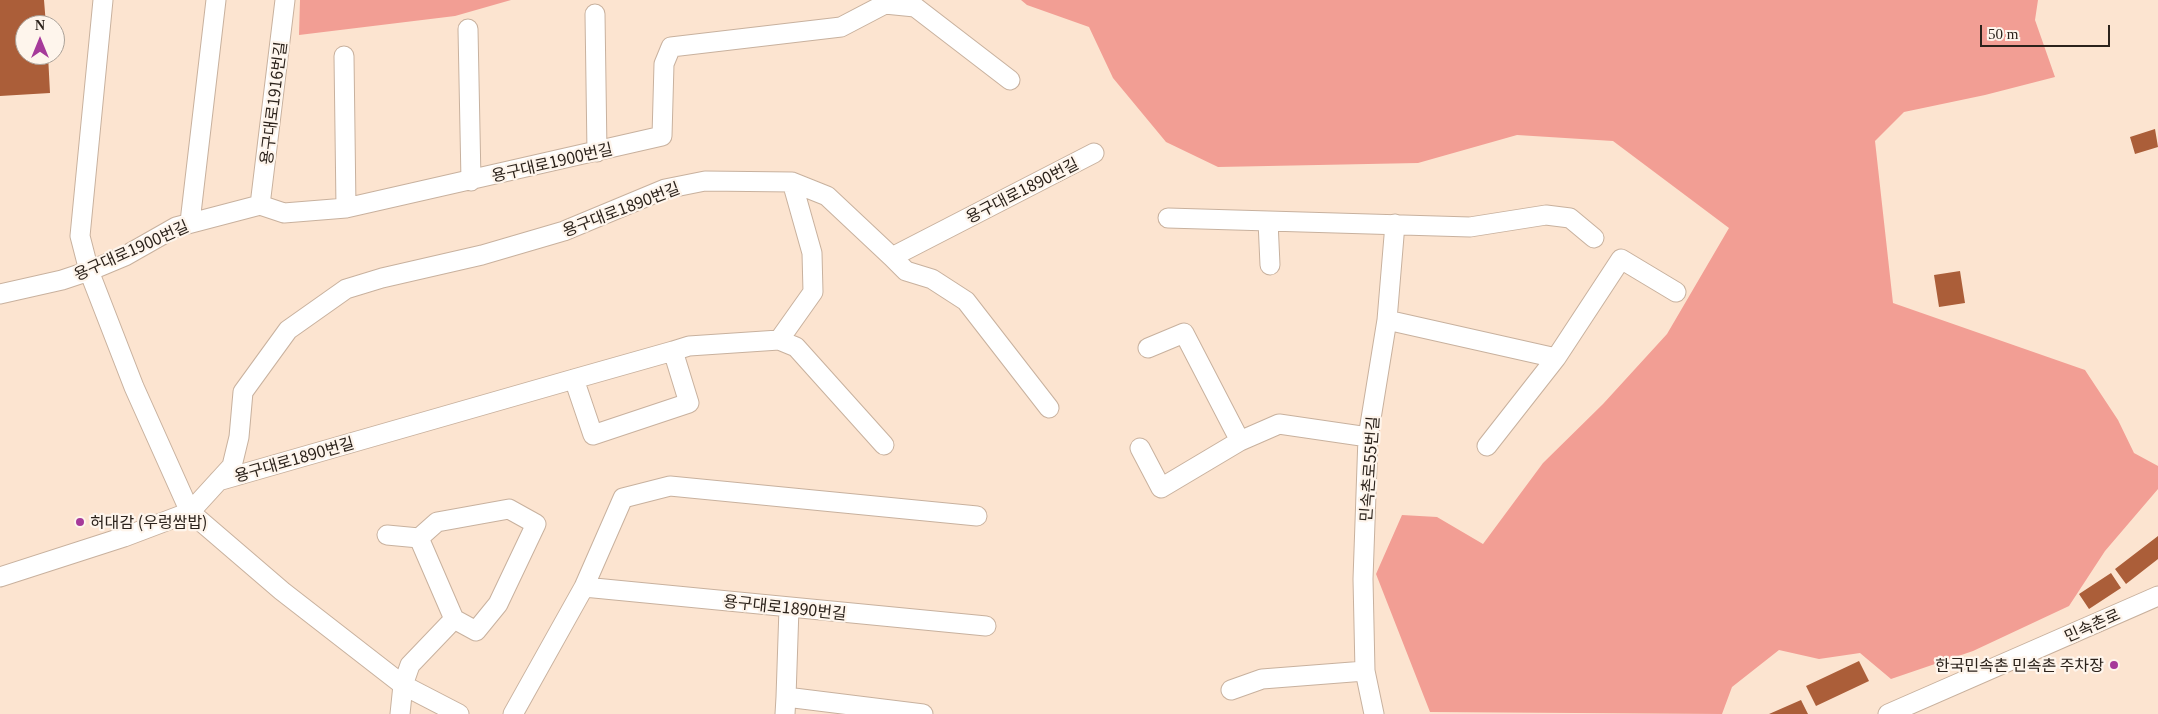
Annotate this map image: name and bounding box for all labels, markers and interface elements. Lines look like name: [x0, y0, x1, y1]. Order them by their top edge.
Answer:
north arrow: [15, 15, 65, 65]
scale bar: [1983, 15, 2113, 47]
text: N: [35, 18, 45, 33]
text: 50 m: [1988, 26, 2018, 42]
street label: 용구대로1916번길: [256, 40, 290, 166]
street label: 용구대로1900번길: [490, 139, 614, 185]
street label: 용구대로1890번길: [962, 153, 1082, 227]
street label: 용구대로1890번길: [560, 178, 682, 240]
street label: 용구대로1900번길: [71, 216, 191, 284]
street label: 민속촌로55번길: [1356, 415, 1382, 523]
street label: 용구대로1890번길: [232, 433, 356, 485]
place label: 허대감 (우렁쌈밥): [90, 512, 207, 532]
marker: 허대감 (우렁쌈밥): [74, 516, 86, 528]
street label: 용구대로1890번길: [722, 591, 848, 623]
street label: 민속촌로: [2061, 604, 2123, 646]
place label: 한국민속촌 민속촌 주차장: [1935, 655, 2104, 675]
marker: 한국민속촌 민속촌 주차장: [2108, 659, 2120, 671]

